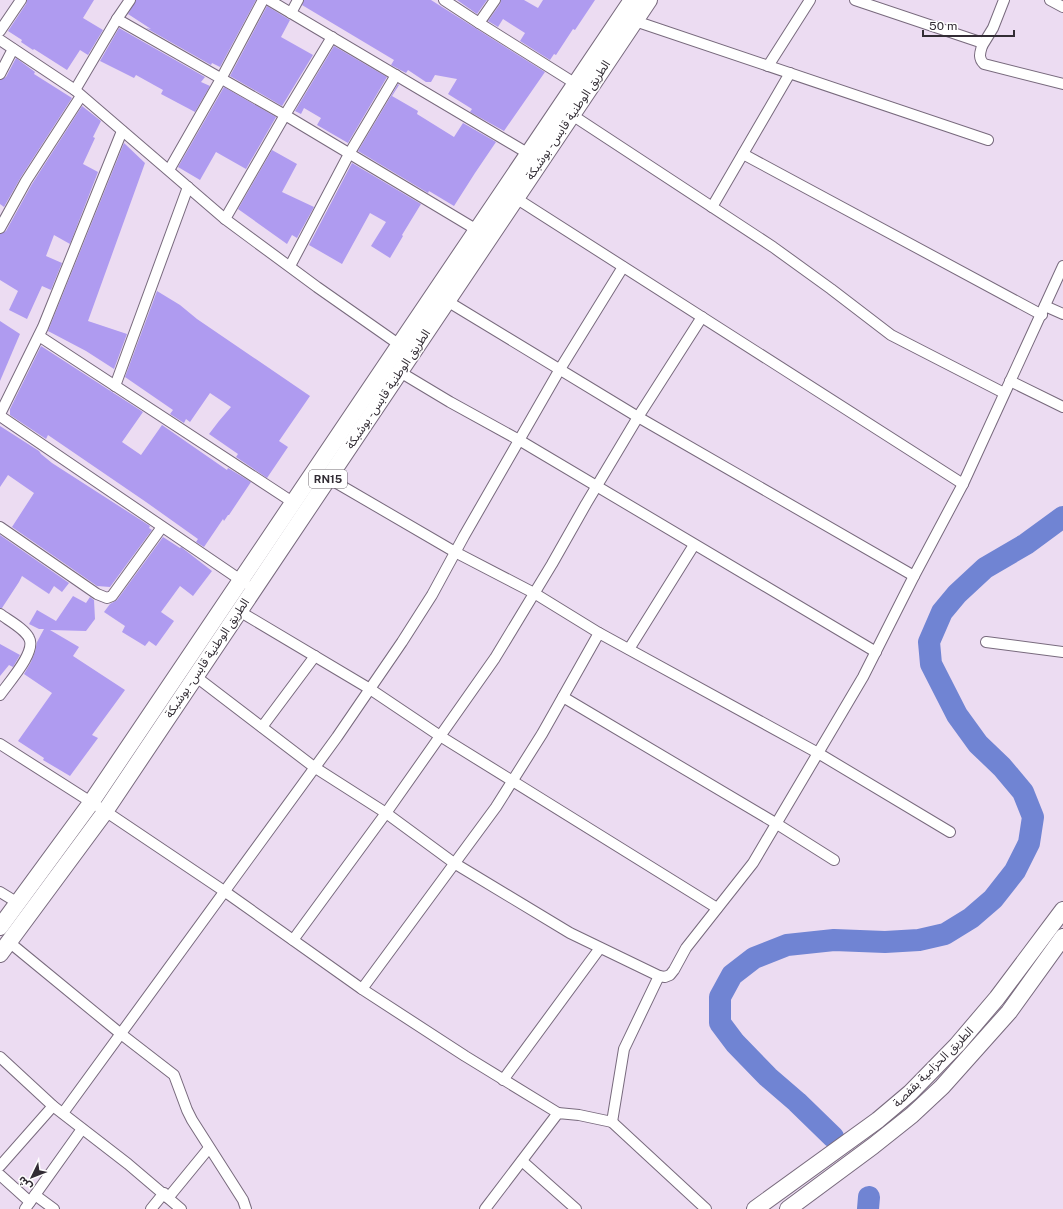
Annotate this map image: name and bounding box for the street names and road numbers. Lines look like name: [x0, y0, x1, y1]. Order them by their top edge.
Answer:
street label: الطريق الوطنية قابس - بوشبكة: [523, 58, 614, 183]
street label: الطريق الوطنية قابس - بوشبكة: [343, 327, 434, 452]
road number: RN15: [309, 470, 347, 488]
street label: الطريق الوطنية قابس - بوشبكة: [162, 596, 253, 721]
street label: الطريق الحزامية بقفصة: [890, 1024, 977, 1111]

